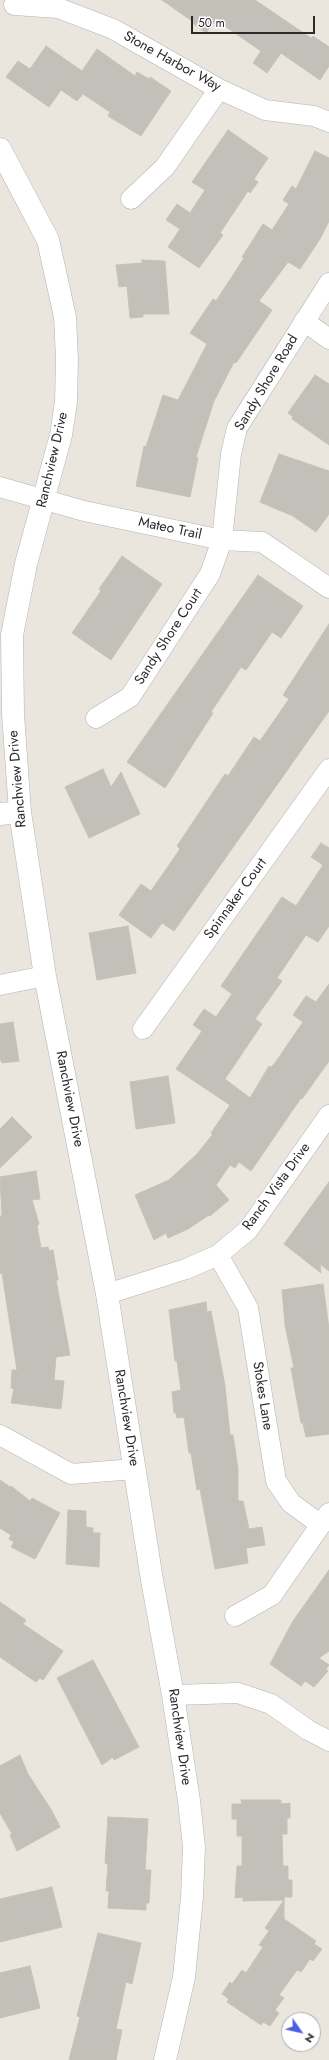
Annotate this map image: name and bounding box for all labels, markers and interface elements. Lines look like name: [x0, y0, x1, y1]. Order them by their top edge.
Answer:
scale bar: [193, 8, 317, 34]
text: 50 m: [198, 14, 225, 32]
street label: Stone Harbor Way: [120, 28, 224, 96]
street label: Sandy Shore Road: [232, 332, 302, 434]
street label: Ranchview Drive: [34, 411, 72, 509]
street label: Mateo Trail: [137, 514, 203, 544]
street label: Sandy Shore Court: [132, 586, 206, 688]
street label: Ranchview Drive: [5, 730, 31, 828]
street label: Spinnaker Court: [201, 855, 271, 943]
street label: Ranchview Drive: [51, 1050, 87, 1148]
street label: Ranch Vista Drive: [240, 1140, 314, 1234]
street label: Stokes Lane: [248, 1360, 276, 1432]
street label: Ranchview Drive: [110, 1369, 142, 1467]
street label: Ranchview Drive: [164, 1688, 194, 1786]
north arrow: [281, 2012, 321, 2052]
text: N: [301, 2030, 319, 2046]

